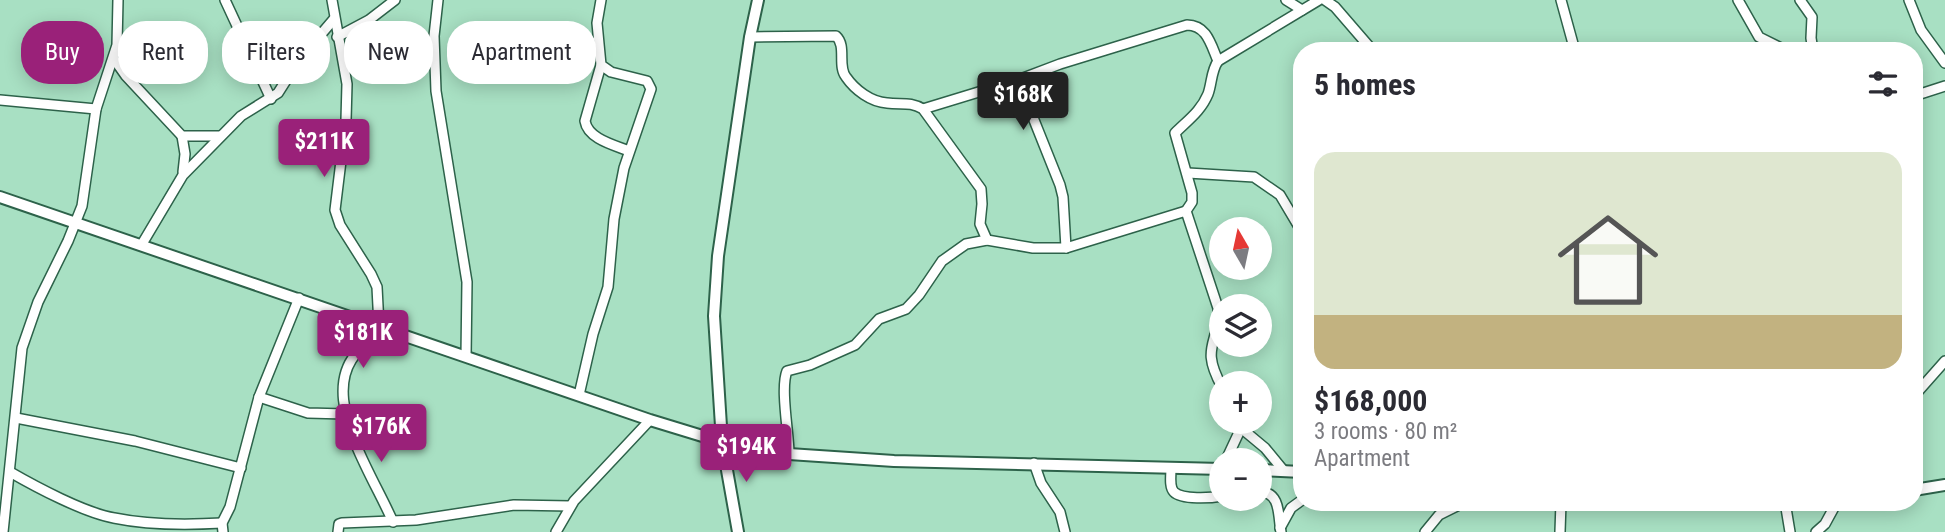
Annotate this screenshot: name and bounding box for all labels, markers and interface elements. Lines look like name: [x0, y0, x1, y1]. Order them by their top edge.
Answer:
chip: Buy: [21, 21, 104, 84]
chip: Rent: [118, 21, 208, 84]
chip: Filters: [222, 21, 330, 84]
chip: New: [344, 21, 433, 84]
chip: Apartment: [447, 21, 596, 84]
icon: filters: [1864, 65, 1902, 103]
text: 5 homes: [1314, 67, 1416, 102]
pin: $168K: [974, 72, 1072, 132]
text: $168K: [993, 81, 1053, 108]
pin: $211K: [275, 120, 373, 179]
text: $211K: [294, 128, 354, 155]
icon: home: [1545, 197, 1671, 323]
north arrow: [1209, 217, 1272, 280]
map controls: [1209, 217, 1272, 511]
button: layers: [1209, 294, 1272, 357]
pin: $181K: [314, 310, 412, 370]
text: $181K: [333, 319, 393, 346]
button: +: [1209, 371, 1272, 434]
text: $168,000: [1314, 383, 1427, 418]
pin: $176K: [332, 405, 430, 464]
text: $176K: [351, 413, 411, 440]
text: 3 rooms · 80 m²: [1314, 418, 1457, 445]
pin: $194K: [697, 424, 795, 484]
text: $194K: [716, 433, 776, 460]
text: Apartment: [1314, 445, 1410, 472]
button: −: [1209, 448, 1272, 511]

